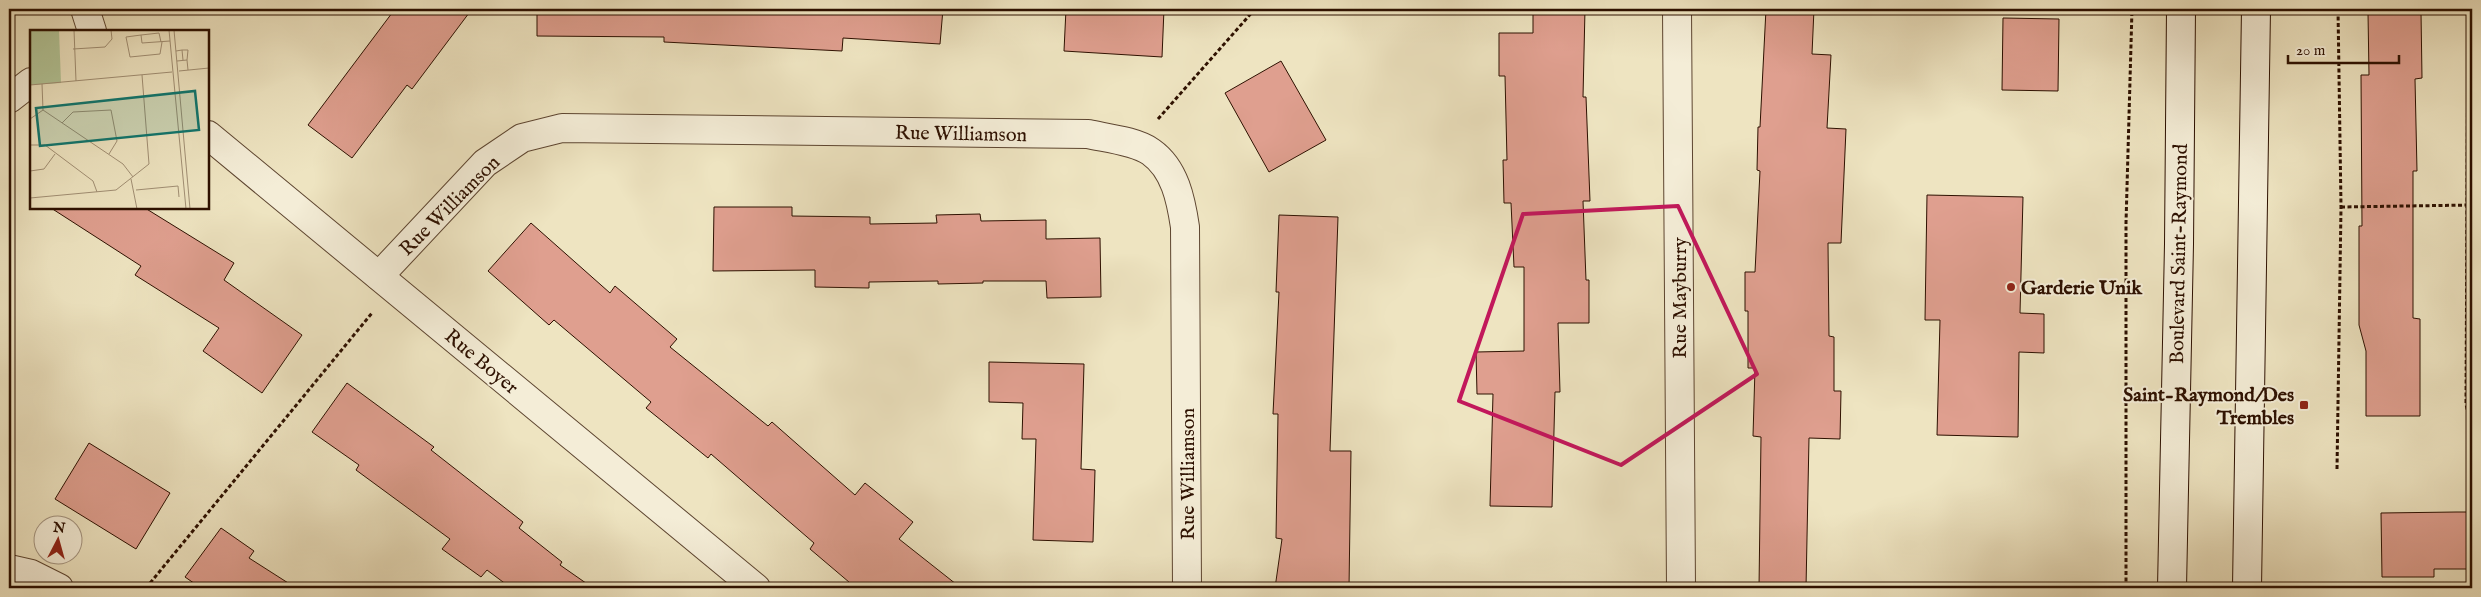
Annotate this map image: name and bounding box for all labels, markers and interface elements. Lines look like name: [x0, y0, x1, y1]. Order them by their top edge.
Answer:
inset map: [30, 30, 209, 209]
scale bar: [2288, 32, 2400, 64]
text: 20 m: [2296, 41, 2326, 60]
street label: Rue Williamson: [895, 121, 1028, 148]
street label: Boulevard Saint-Raymond: [2165, 143, 2194, 364]
street label: Rue Williamson: [394, 150, 506, 262]
street label: Rue Mayburry: [1668, 237, 1693, 359]
place label: Garderie Unik: [2021, 276, 2143, 301]
marker: Garderie Unik: [2005, 281, 2017, 293]
street label: Rue Boyer: [439, 324, 524, 401]
place label: Saint-Raymond/Des Trembles: [2123, 383, 2294, 431]
marker: Saint-Raymond/Des Trembles: [2298, 399, 2310, 411]
street label: Rue Williamson: [1176, 408, 1201, 540]
north arrow: [32, 514, 82, 564]
text: N: [51, 518, 66, 538]

